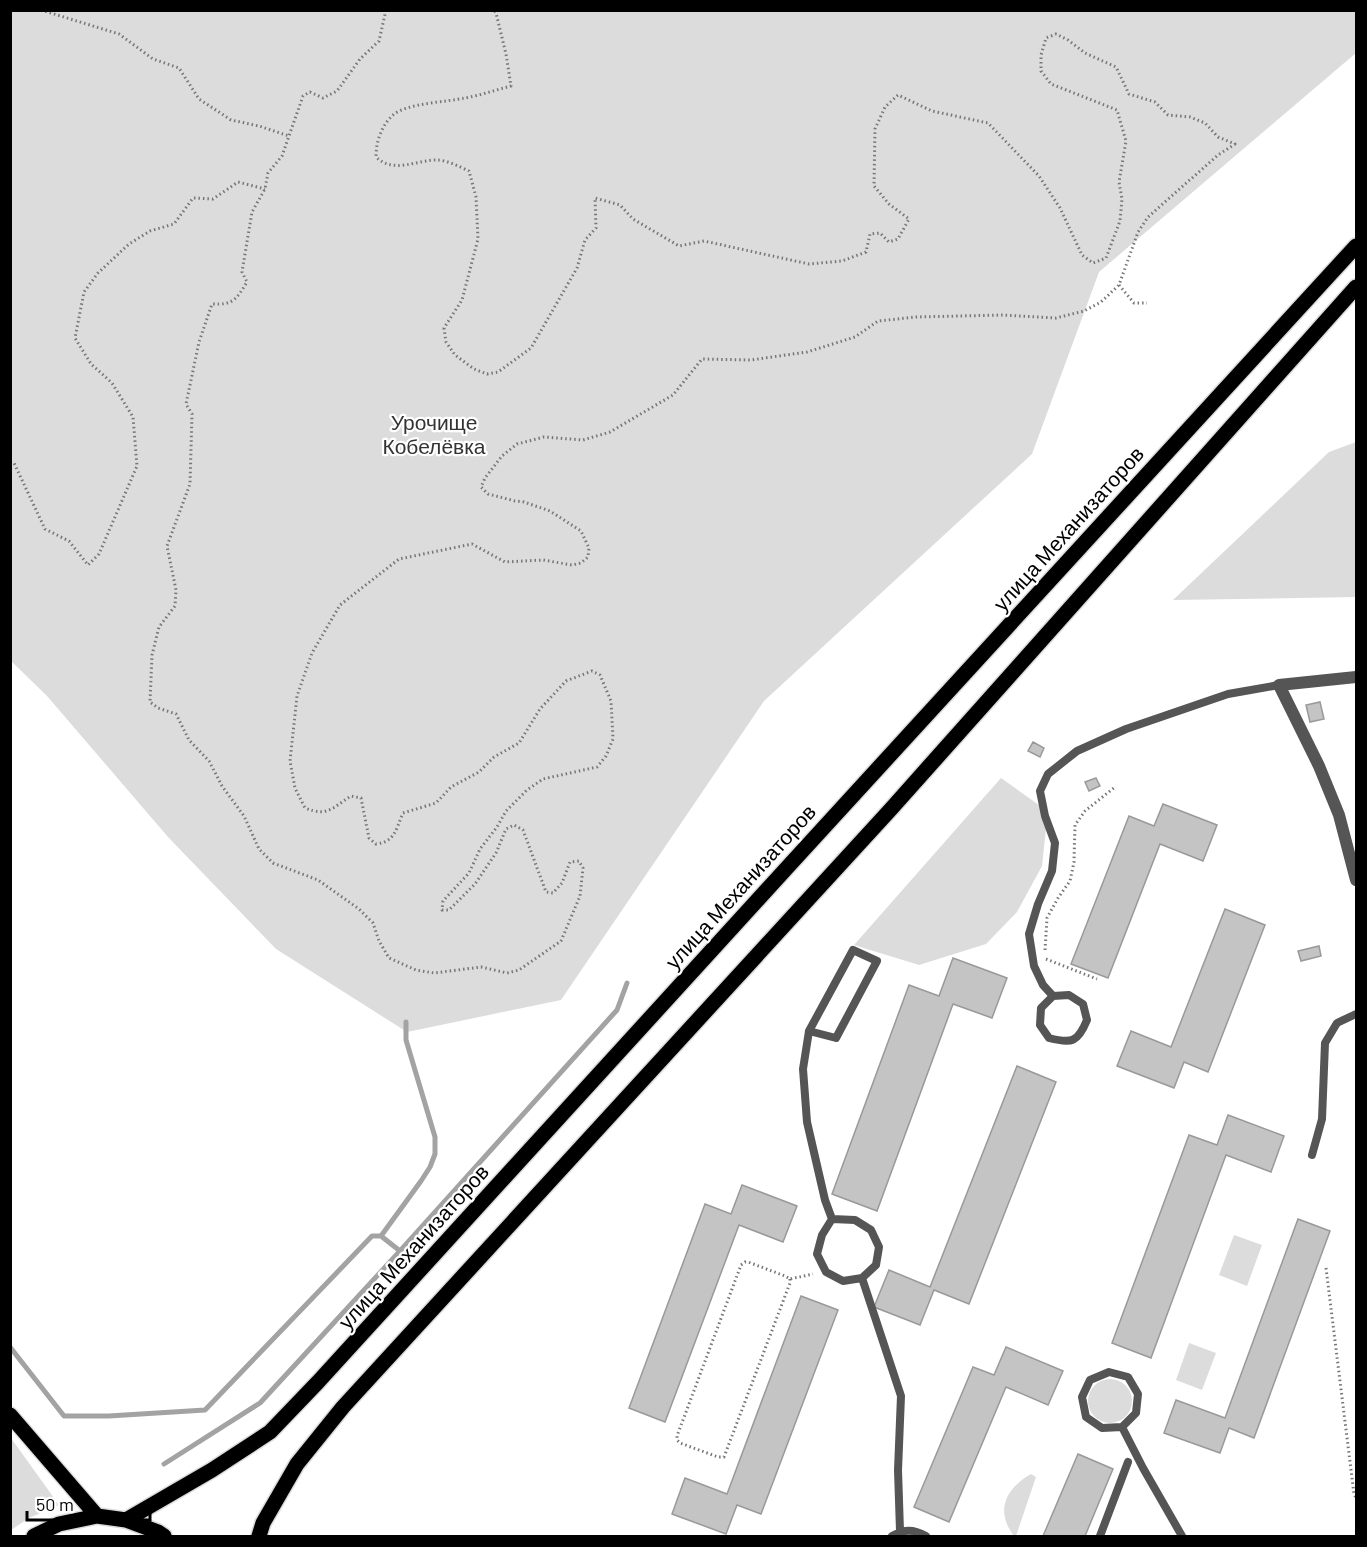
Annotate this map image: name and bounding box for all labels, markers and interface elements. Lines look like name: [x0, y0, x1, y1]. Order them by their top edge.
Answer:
park label: Урочище Кобелёвка: [382, 409, 486, 458]
street label: улица Механизаторов: [987, 441, 1148, 615]
street label: улица Механизаторов: [659, 799, 820, 973]
street label: улица Механизаторов: [332, 1159, 493, 1333]
scale bar: [27, 1484, 150, 1522]
text: 50 m: [36, 1493, 74, 1515]

